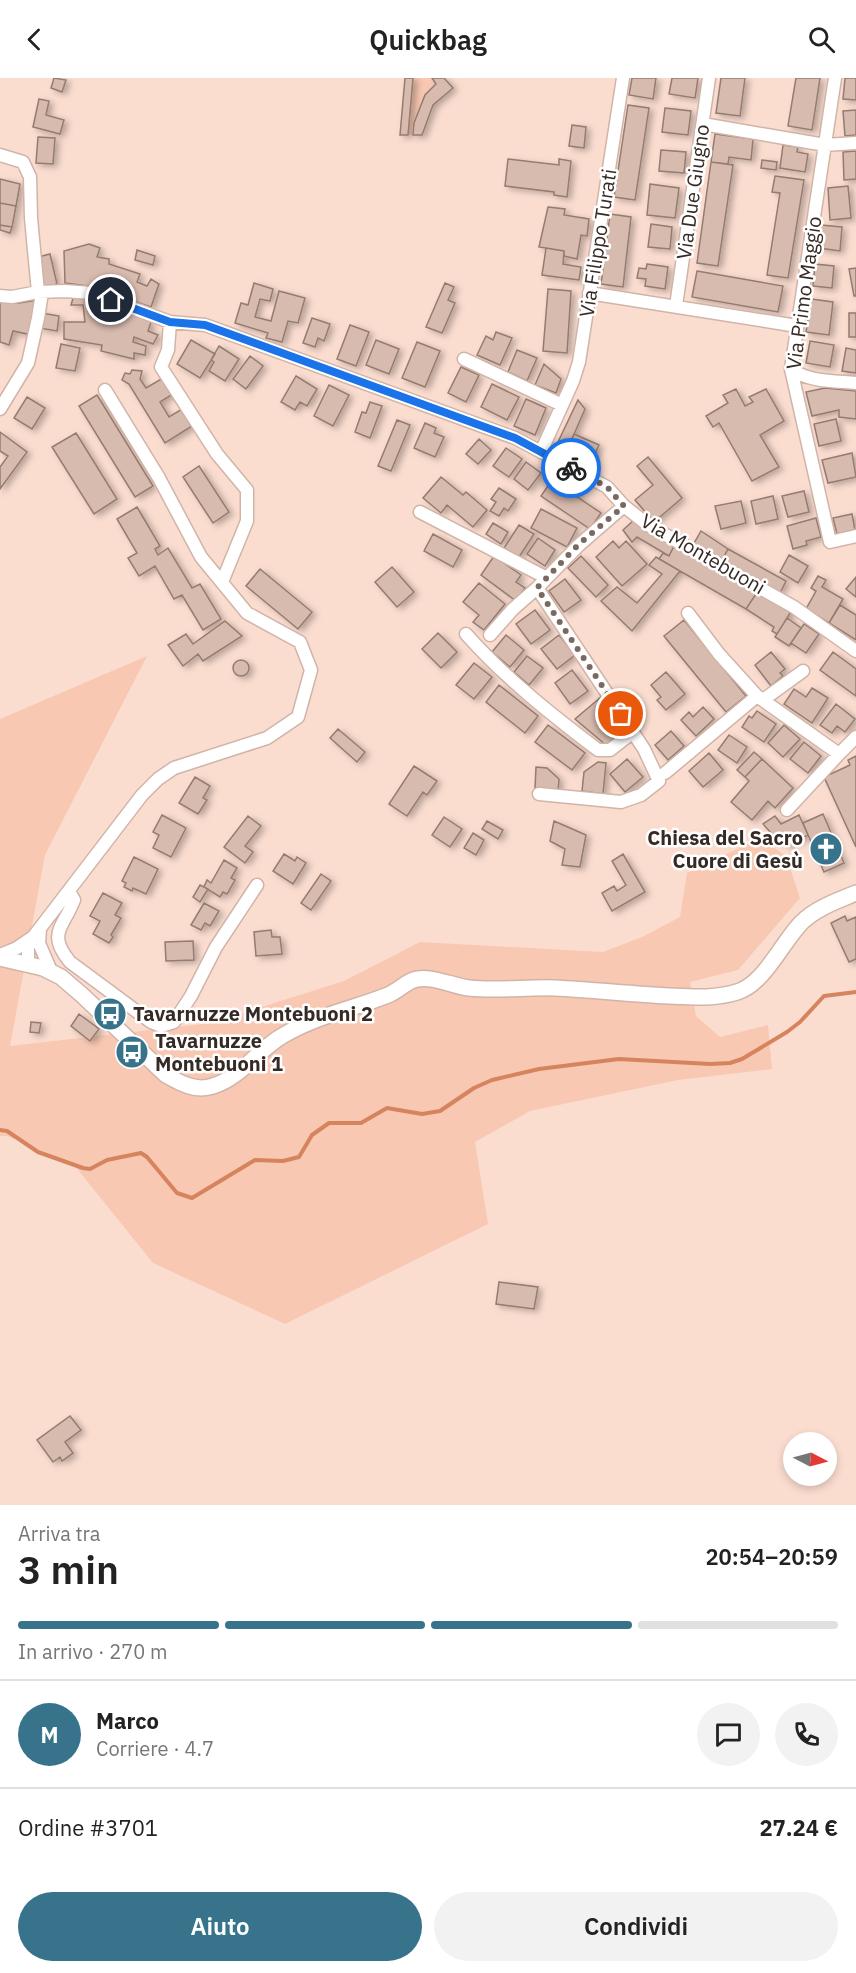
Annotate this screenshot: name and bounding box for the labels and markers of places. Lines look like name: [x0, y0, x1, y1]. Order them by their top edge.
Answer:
pin: [85, 274, 136, 325]
pin: [595, 688, 646, 739]
place label: Chiesa del Sacro Cuore di Gesù: [647, 824, 803, 874]
church icon: Chiesa del Sacro Cuore di Gesù: [808, 831, 844, 867]
bus stop icon: Tavarnuzze Montebuoni 2: [92, 996, 128, 1032]
place label: Tavarnuzze Montebuoni 2: [133, 1000, 373, 1027]
place label: Tavarnuzze Montebuoni 1: [155, 1027, 283, 1077]
bus stop icon: Tavarnuzze Montebuoni 1: [114, 1034, 150, 1070]

